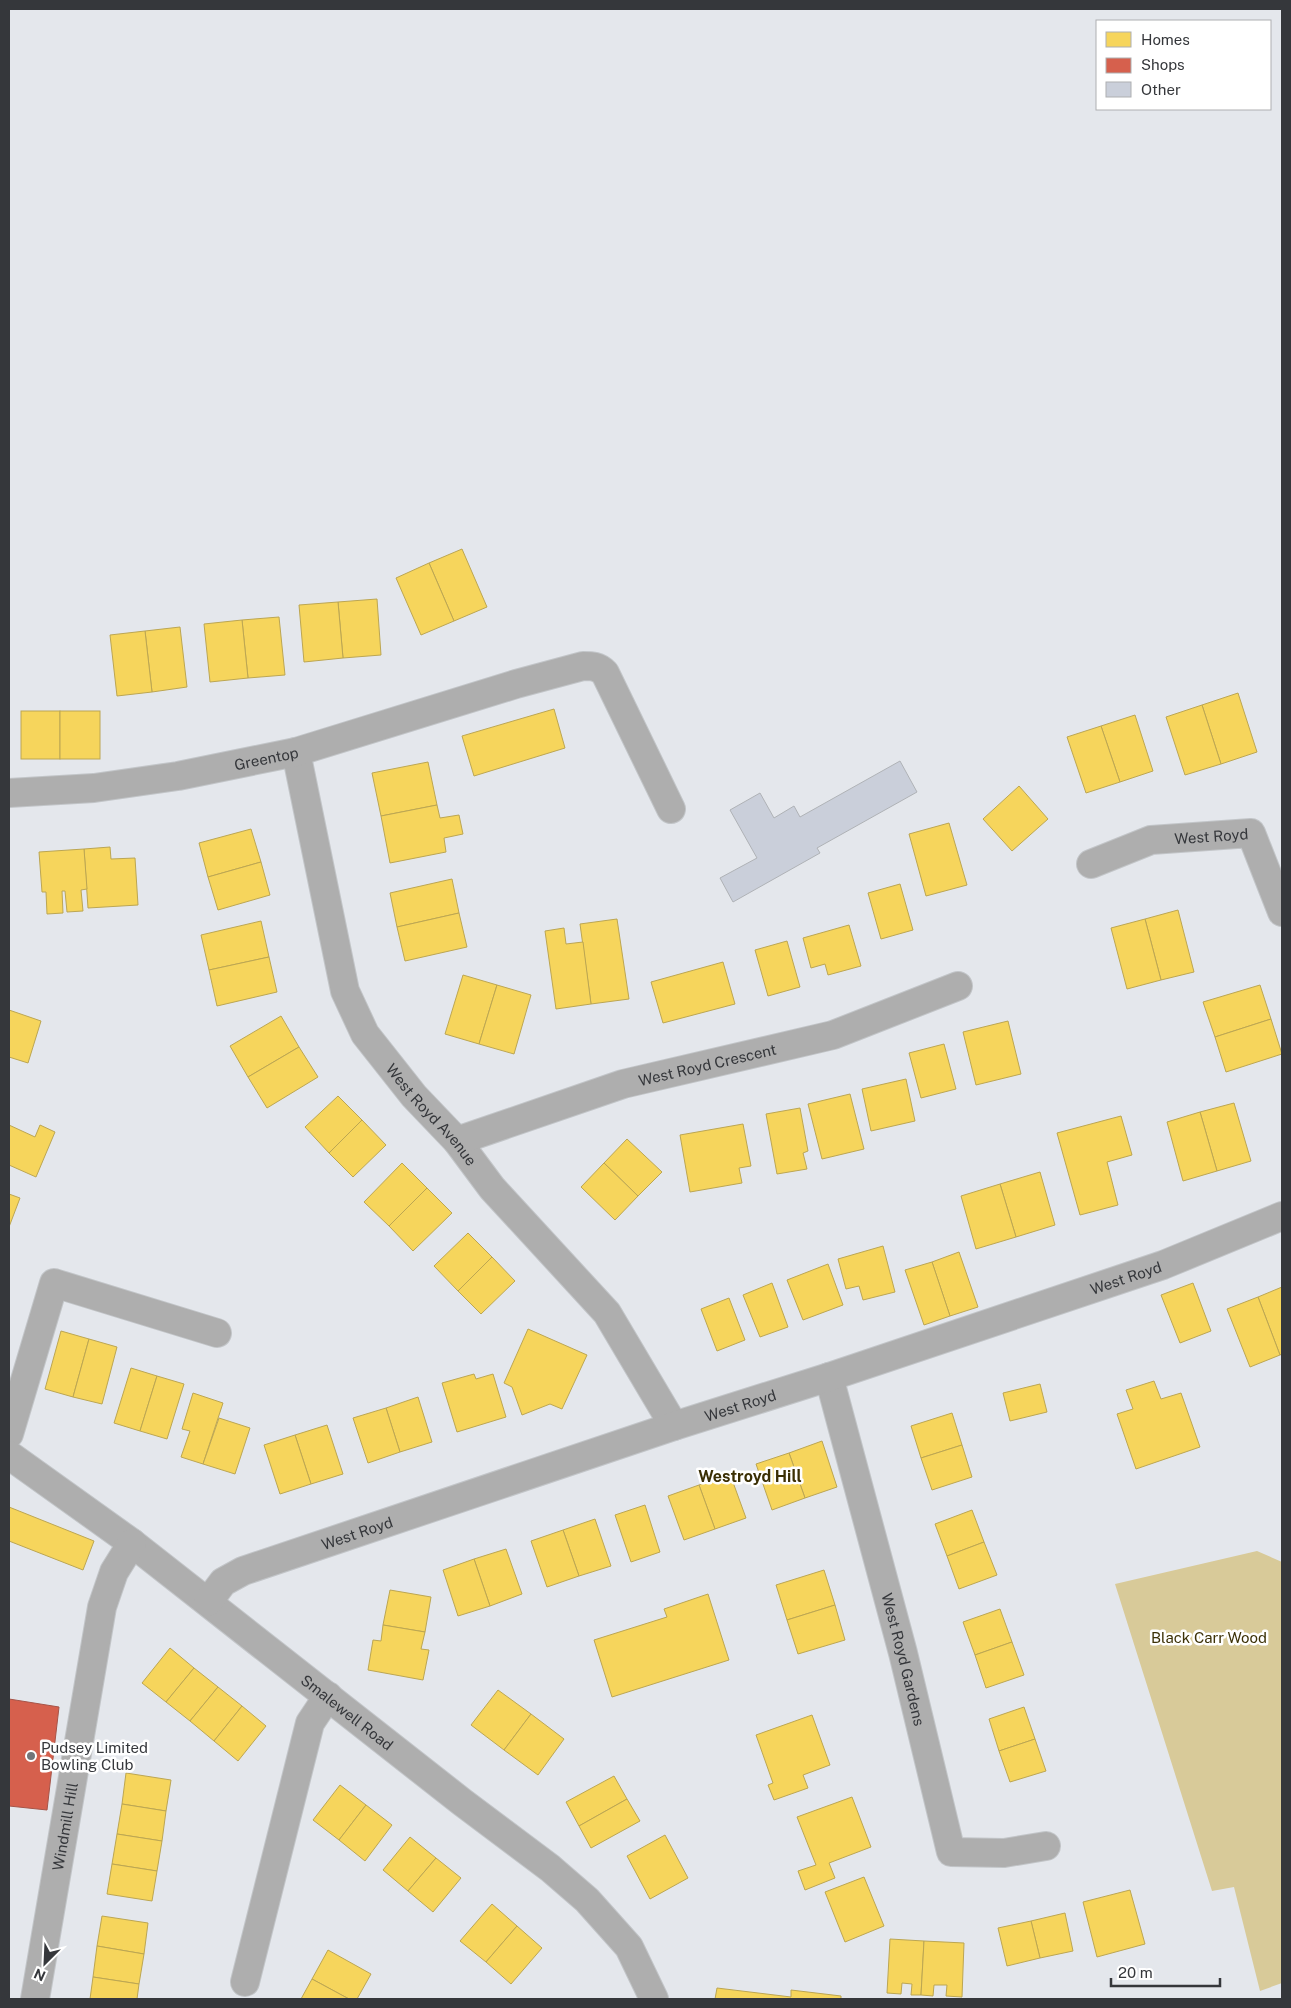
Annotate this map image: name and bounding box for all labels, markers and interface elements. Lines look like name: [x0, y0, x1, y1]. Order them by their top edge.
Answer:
legend: [1096, 20, 1271, 110]
text: Homes: [1141, 31, 1190, 48]
text: Shops: [1141, 56, 1185, 73]
text: Other: [1141, 81, 1181, 98]
street label: Greentop: [233, 743, 300, 773]
street label: West Royd: [1174, 825, 1249, 847]
street label: West Royd Crescent: [637, 1040, 778, 1089]
street label: West Royd Avenue: [383, 1060, 481, 1169]
street label: West Royd: [1088, 1258, 1163, 1297]
street label: West Royd: [702, 1386, 778, 1424]
district label: Westroyd Hill: [698, 1467, 802, 1486]
street label: West Royd: [319, 1513, 395, 1553]
street label: West Royd Gardens: [879, 1591, 929, 1727]
park label: Black Carr Wood: [1151, 1629, 1267, 1646]
street label: Smalewell Road: [298, 1671, 397, 1753]
place label: Pudsey Limited Bowling Club: [41, 1739, 148, 1773]
marker: Pudsey Limited Bowling Club: [25, 1750, 37, 1762]
street label: Windmill Hill: [49, 1781, 80, 1872]
north arrow: [20, 1938, 70, 1988]
scale bar: [1111, 1956, 1220, 1988]
text: 20 m: [1118, 1964, 1153, 1981]
text: N: [31, 1965, 48, 1984]

